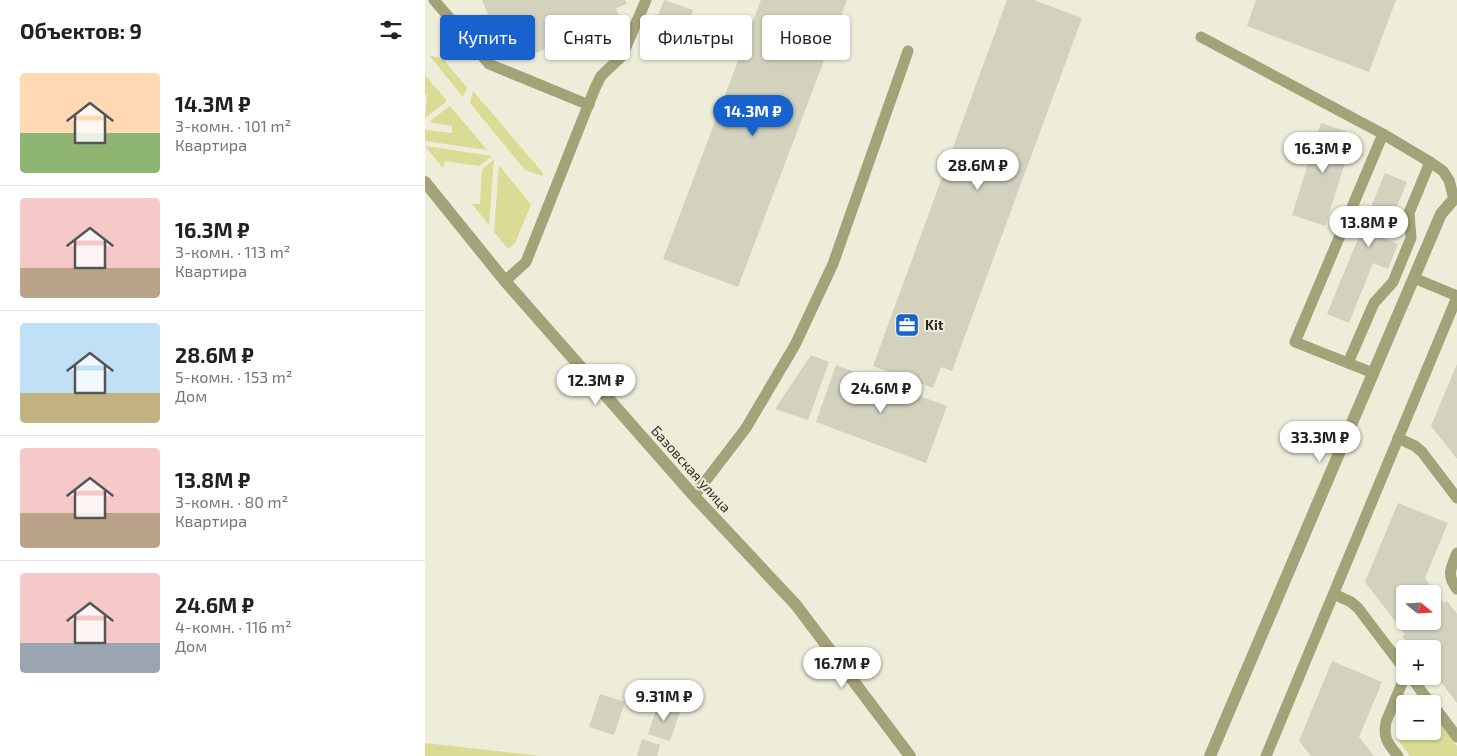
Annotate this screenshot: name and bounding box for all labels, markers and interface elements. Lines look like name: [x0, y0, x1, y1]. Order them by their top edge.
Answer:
chip: Купить: [440, 15, 535, 60]
chip: Снять: [545, 15, 630, 60]
chip: Фильтры: [640, 15, 752, 60]
chip: Новое: [762, 15, 850, 60]
icon: filters: [377, 16, 405, 44]
text: Объектов: 9: [20, 18, 142, 43]
text: 14.3M ₽: [175, 91, 251, 116]
icon: home: [60, 93, 120, 153]
pin: 14.3M ₽: [707, 94, 799, 137]
text: 14.3M ₽: [724, 101, 782, 120]
text: 3-комн. · 101 m²: [175, 116, 291, 135]
pin: 16.3M ₽: [1277, 132, 1369, 174]
text: Квартира: [175, 135, 247, 154]
text: 16.3M ₽: [1295, 138, 1351, 157]
pin: 28.6M ₽: [932, 148, 1024, 191]
text: 28.6M ₽: [948, 155, 1008, 174]
pin: 13.8M ₽: [1323, 206, 1415, 248]
text: 13.8M ₽: [1340, 212, 1398, 231]
text: 16.3M ₽: [175, 217, 250, 242]
icon: home: [60, 218, 120, 278]
text: 3-комн. · 113 m²: [175, 242, 290, 261]
text: Квартира: [175, 261, 247, 280]
office icon: Kit: [894, 312, 920, 338]
place label: Kit: [925, 316, 944, 333]
text: 28.6M ₽: [175, 342, 254, 367]
icon: home: [60, 343, 120, 403]
pin: 12.3M ₽: [550, 364, 642, 406]
text: 5-комн. · 153 m²: [175, 367, 292, 386]
text: 12.3M ₽: [568, 370, 624, 389]
pin: 24.6M ₽: [835, 372, 927, 414]
text: 24.6M ₽: [851, 378, 911, 397]
text: Дом: [175, 386, 207, 405]
pin: 33.3M ₽: [1274, 420, 1366, 463]
street label: Базовская улица: [648, 422, 735, 515]
text: 33.3M ₽: [1291, 427, 1349, 446]
text: 13.8M ₽: [175, 467, 250, 492]
icon: home: [60, 468, 120, 528]
text: 3-комн. · 80 m²: [175, 492, 288, 511]
text: Квартира: [175, 511, 247, 530]
north arrow: [1396, 585, 1441, 630]
map controls: [1396, 585, 1441, 740]
text: 24.6M ₽: [175, 592, 254, 617]
icon: home: [60, 593, 120, 653]
text: 4-комн. · 116 m²: [175, 617, 292, 636]
text: Дом: [175, 636, 207, 655]
button: +: [1396, 640, 1441, 685]
pin: 16.7M ₽: [796, 646, 888, 689]
text: 16.7M ₽: [814, 653, 870, 672]
pin: 9.31M ₽: [618, 680, 710, 722]
text: 9.31M ₽: [636, 686, 692, 705]
button: −: [1396, 695, 1441, 740]

